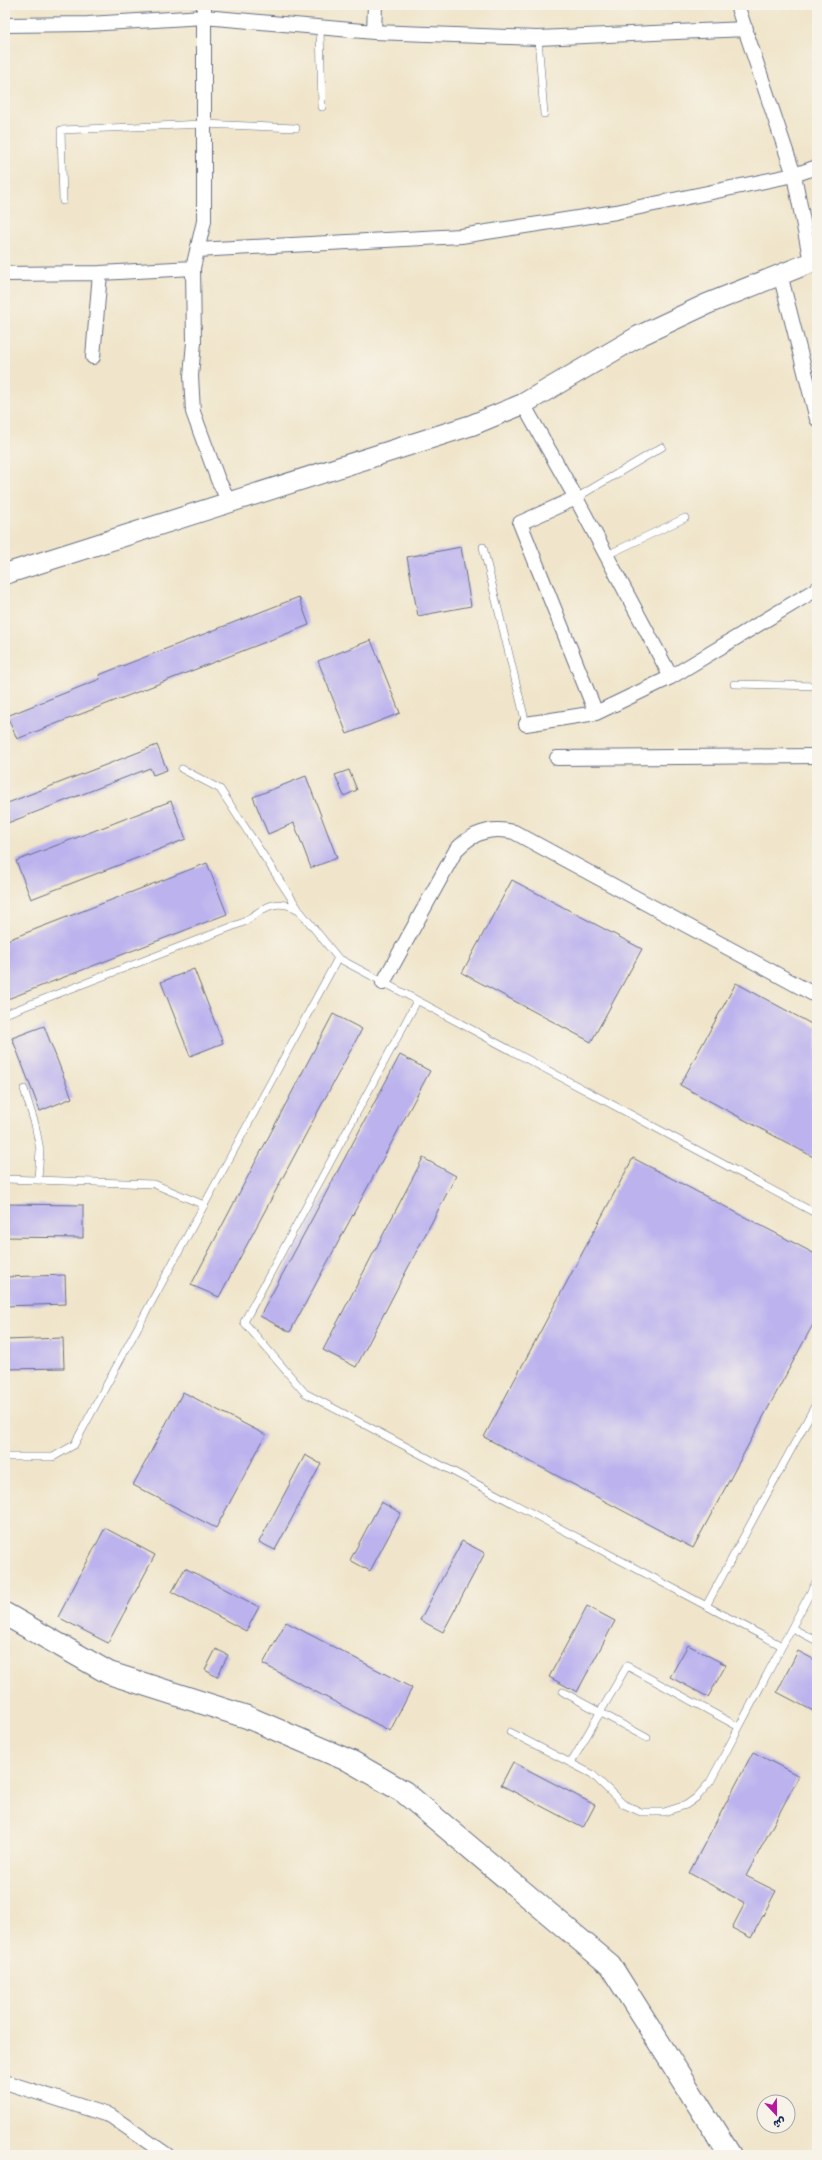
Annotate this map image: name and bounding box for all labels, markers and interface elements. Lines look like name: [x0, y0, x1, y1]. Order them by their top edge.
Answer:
north arrow: [756, 2094, 796, 2134]
text: ش: [771, 2114, 787, 2129]

